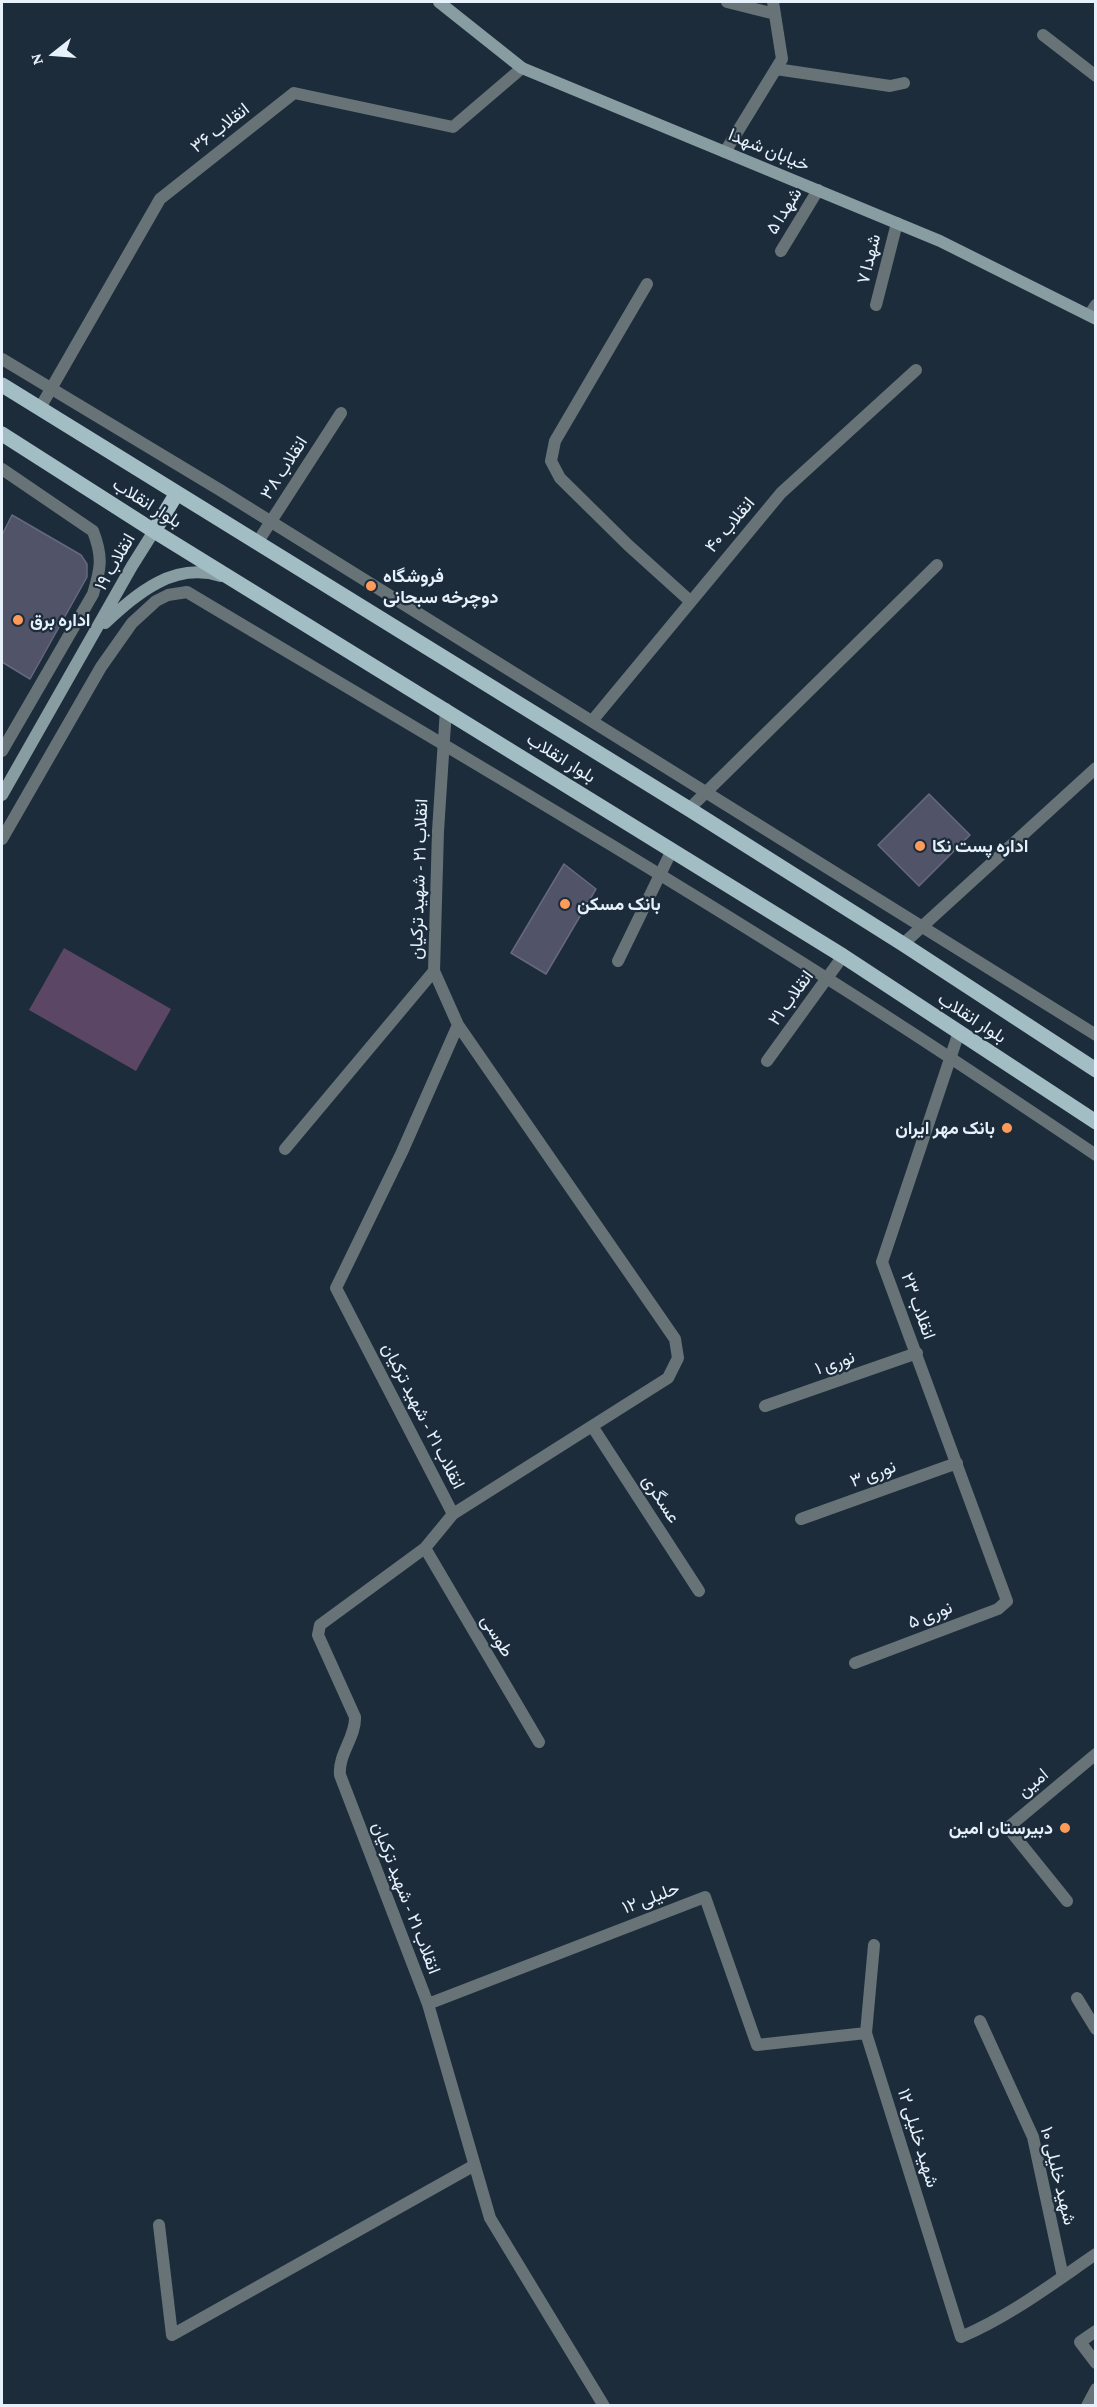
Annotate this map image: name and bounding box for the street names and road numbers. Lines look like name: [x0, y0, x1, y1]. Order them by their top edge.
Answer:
street label: انقلاب ۳۶: [186, 98, 254, 158]
street label: خیابان شهدا: [725, 124, 813, 176]
street label: شهدا ۵: [761, 184, 807, 238]
street label: شهدا ۷: [852, 232, 886, 286]
street label: انقلاب ۳۸: [256, 432, 312, 504]
street label: بلوار انقلاب: [108, 473, 186, 533]
street label: انقلاب ۴۰: [700, 493, 760, 557]
street label: انقلاب ۱۹: [90, 530, 140, 594]
street label: بلوار انقلاب: [522, 728, 600, 788]
street label: انقلاب ۲۱ - شهید ترکیان: [405, 798, 433, 960]
street label: انقلاب ۲۱: [764, 966, 818, 1030]
street label: بلوار انقلاب: [934, 988, 1010, 1048]
street label: انقلاب ۲۳: [896, 1270, 940, 1342]
street label: انقلاب ۲۱ - شهید ترکیان: [377, 1339, 469, 1493]
street label: نوری ۱: [812, 1346, 858, 1380]
street label: نوری ۳: [847, 1456, 899, 1492]
street label: عسگری: [637, 1471, 685, 1527]
street label: نوری ۵: [905, 1597, 955, 1633]
street label: طوسی: [476, 1611, 518, 1661]
street label: امین: [1013, 1764, 1053, 1802]
street label: انقلاب ۲۱ - شهید ترکیان: [367, 1819, 445, 1977]
street label: حلیلی ۱۲: [619, 1877, 683, 1919]
street label: شهید خلیلی ۱۲: [893, 2086, 943, 2190]
street label: شهید خلیلی ۱۰: [1035, 2125, 1081, 2227]

